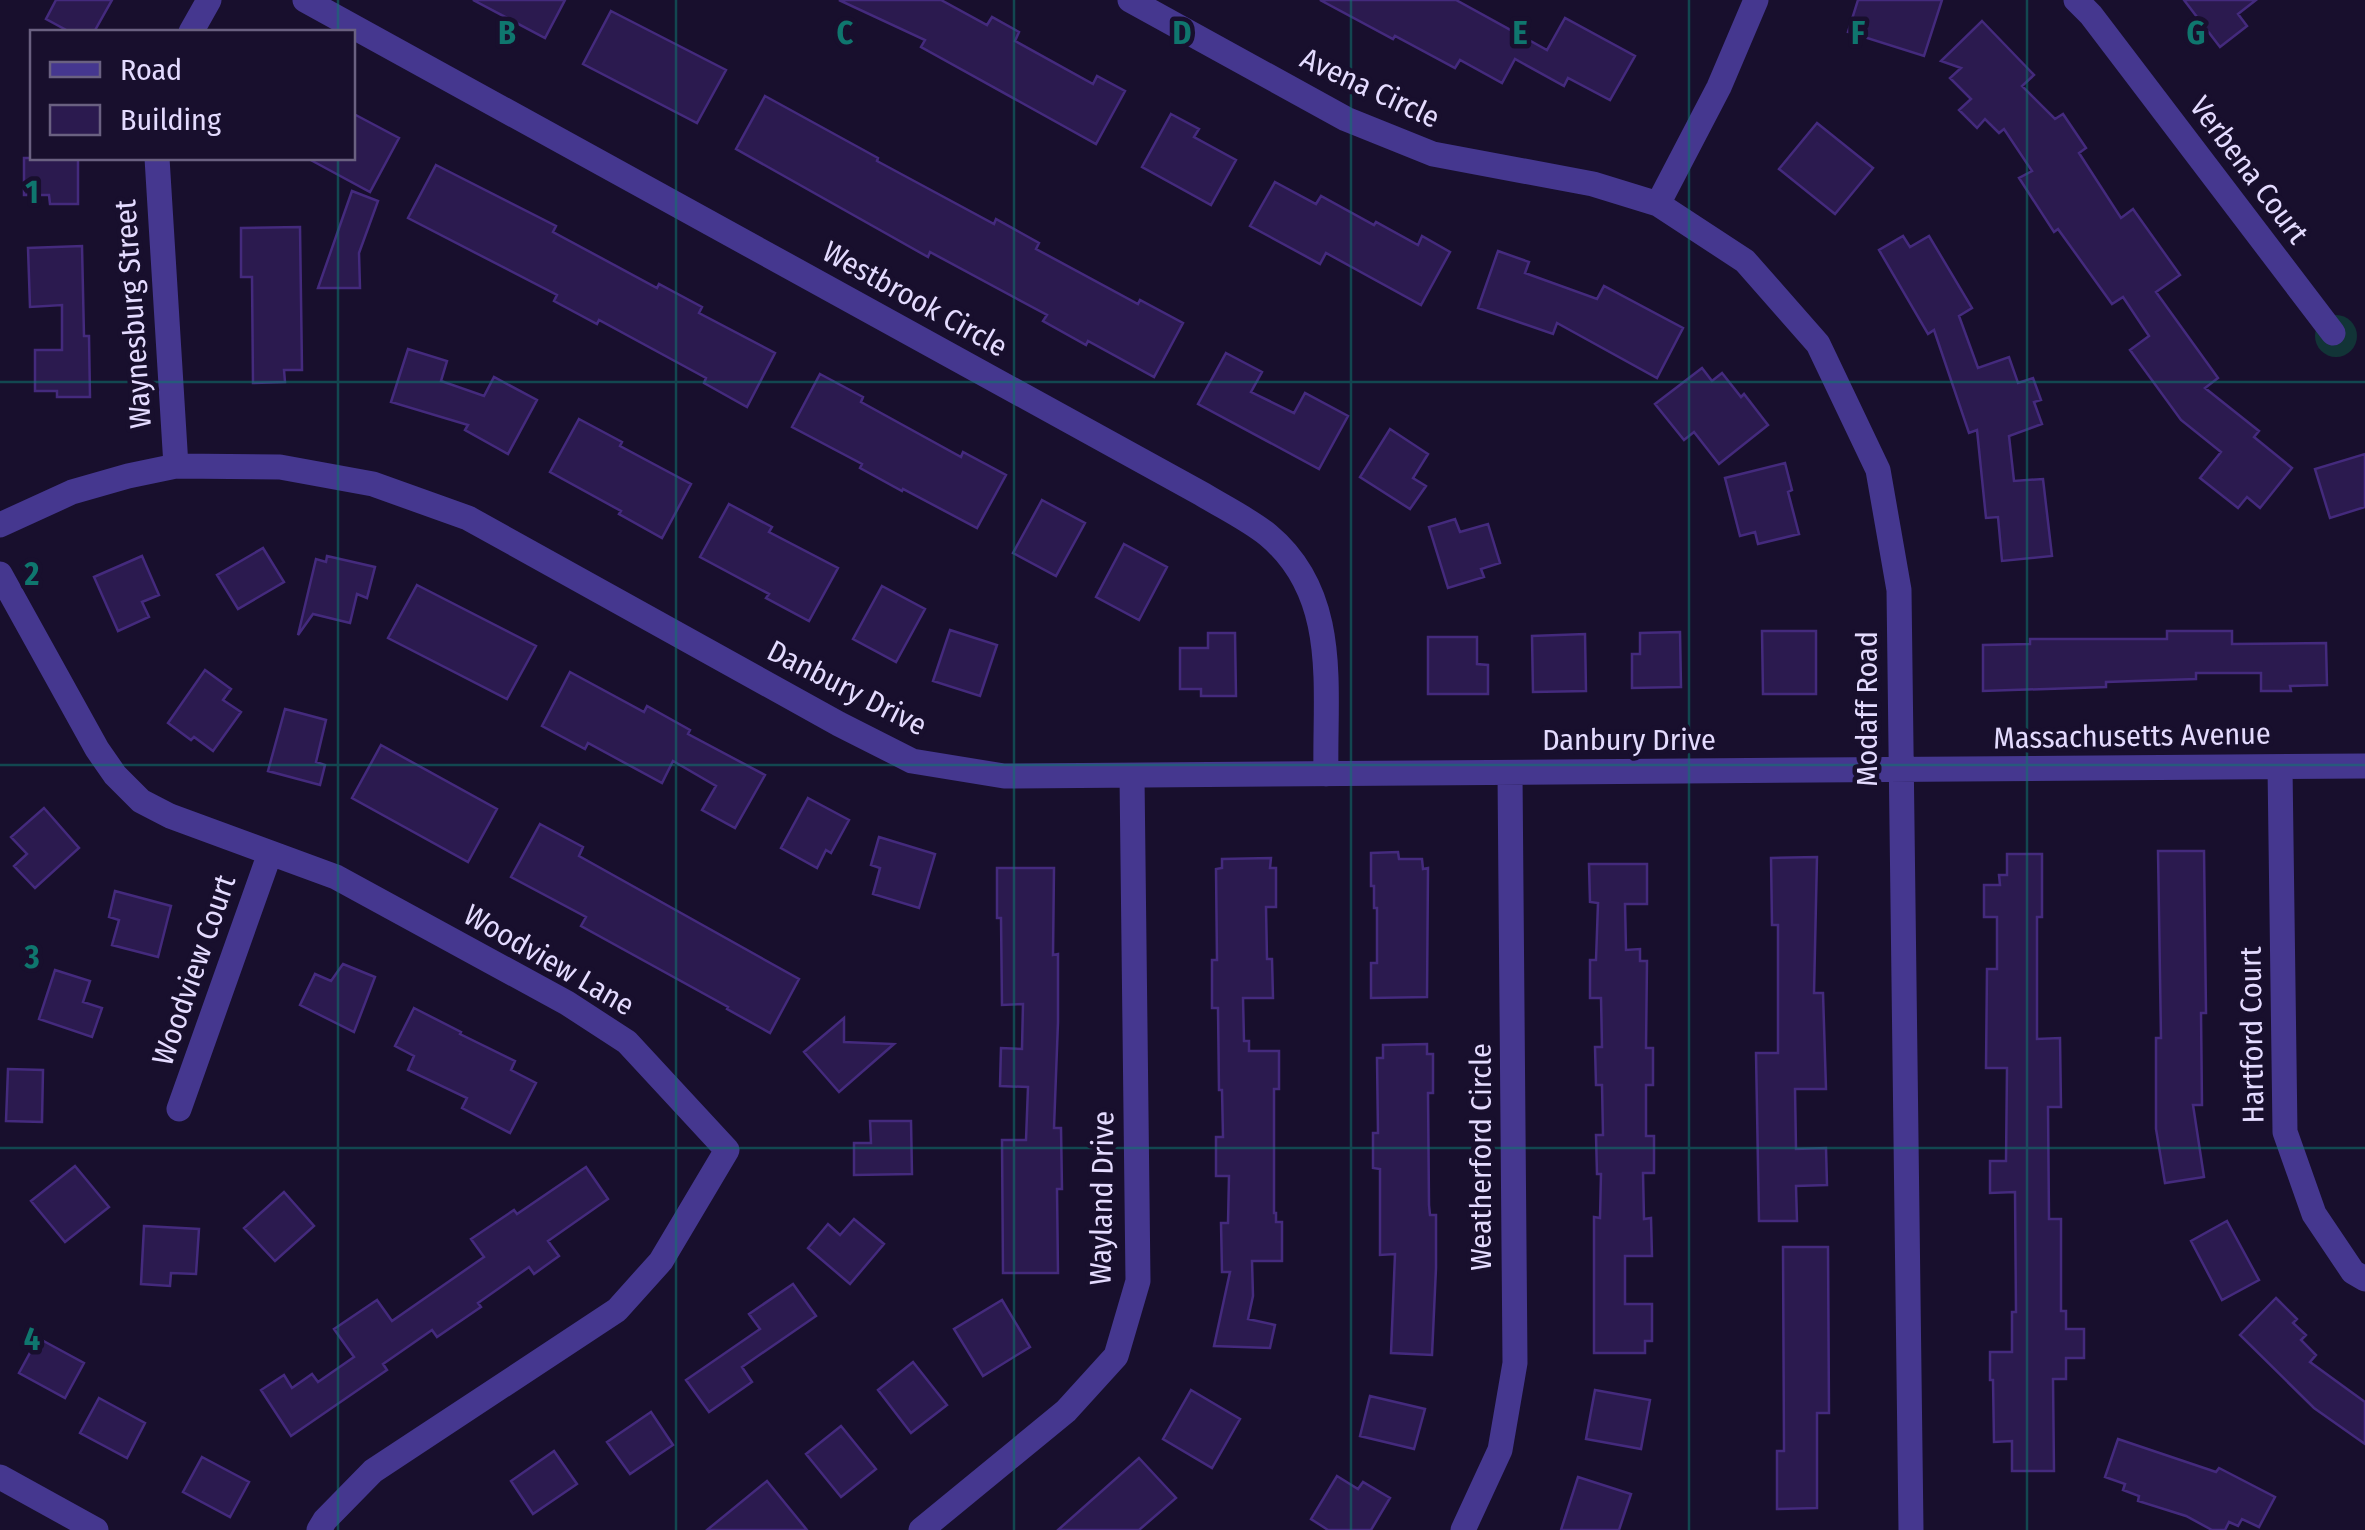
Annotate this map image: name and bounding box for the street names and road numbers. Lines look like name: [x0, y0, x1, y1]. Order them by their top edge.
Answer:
street label: Avena Circle: [1295, 40, 1445, 136]
street label: Verbena Court: [2182, 89, 2316, 251]
street label: Waynesburg Street: [107, 198, 159, 430]
street label: Westbrook Circle: [816, 233, 1014, 365]
street label: Modaff Road: [1849, 631, 1885, 787]
street label: Danbury Drive: [761, 633, 933, 743]
street label: Massachusetts Avenue: [1993, 716, 2271, 756]
street label: Danbury Drive: [1542, 722, 1716, 758]
street label: Woodview Court: [145, 870, 243, 1070]
street label: Woodview Lane: [457, 897, 641, 1023]
street label: Hartford Court: [2232, 946, 2272, 1124]
street label: Weatherford Circle: [1463, 1043, 1499, 1271]
street label: Wayland Drive: [1082, 1111, 1122, 1285]

